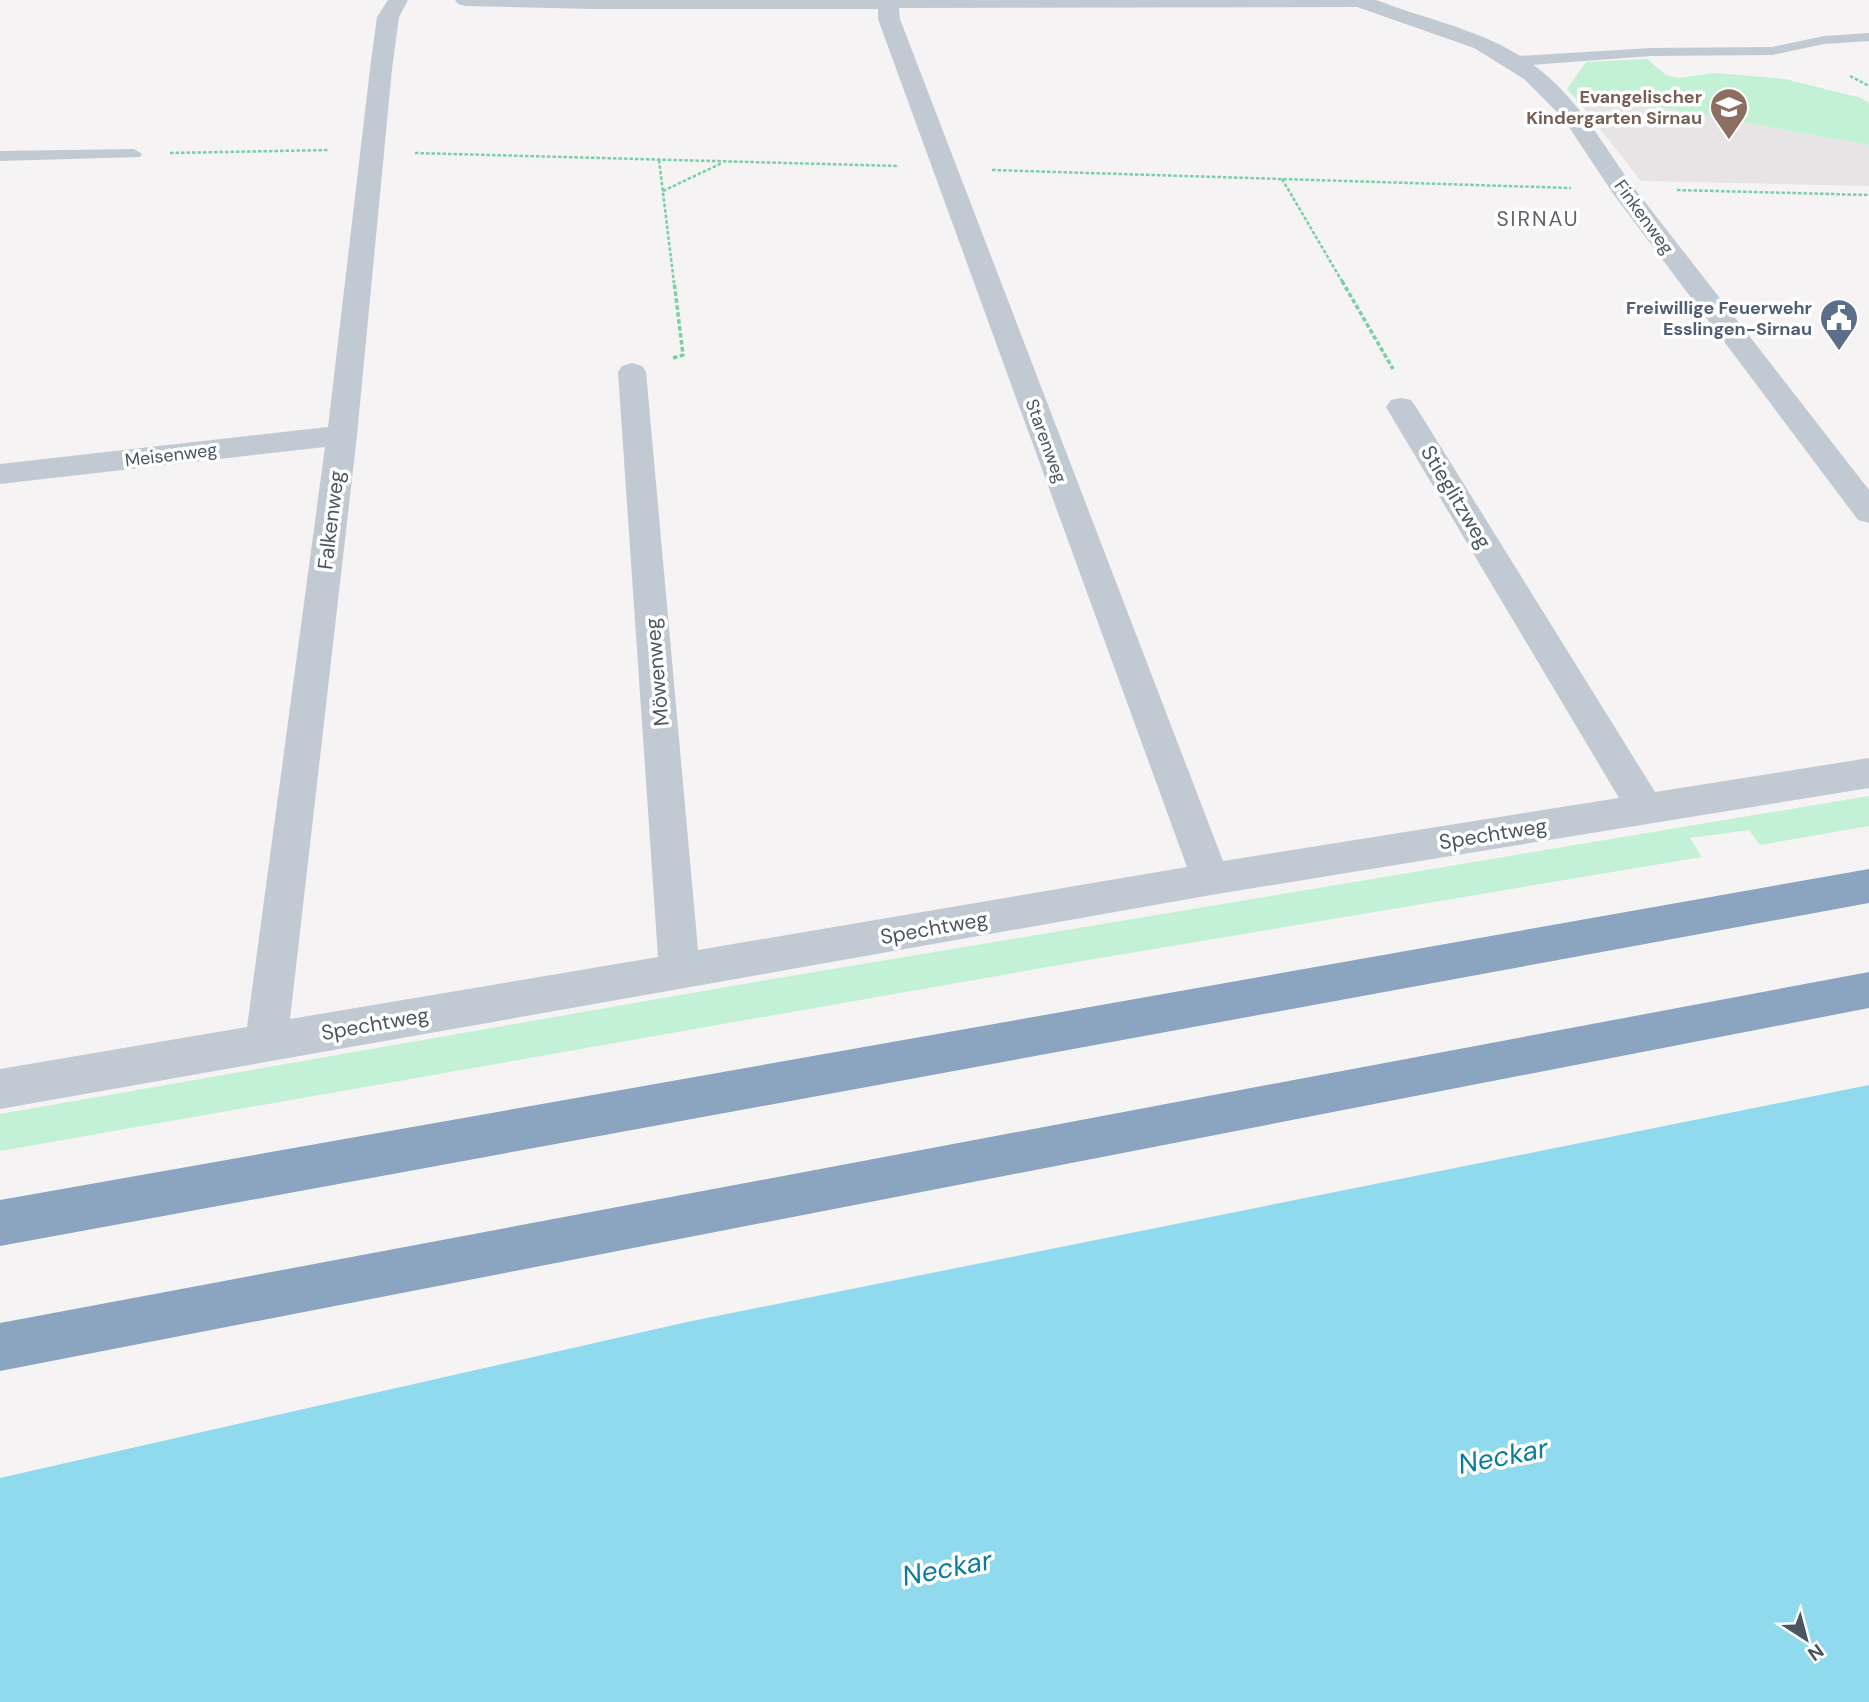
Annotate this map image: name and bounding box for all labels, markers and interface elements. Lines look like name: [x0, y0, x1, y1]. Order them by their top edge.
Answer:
place label: Evangelischer Kindergarten Sirnau: [1526, 85, 1702, 130]
school or university icon: Evangelischer Kindergarten Sirnau: [1708, 86, 1750, 141]
street label: Finkenweg: [1609, 175, 1679, 259]
district label: SIRNAU: [1496, 205, 1580, 233]
place label: Freiwillige Feuerwehr Esslingen-Sirnau: [1626, 296, 1812, 341]
public building icon: Freiwillige Feuerwehr Esslingen-Sirnau: [1818, 297, 1860, 352]
street label: Starenweg: [1020, 396, 1072, 486]
street label: Meisenweg: [123, 437, 219, 473]
street label: Stieglitzweg: [1414, 440, 1498, 554]
street label: Falkenweg: [311, 469, 351, 571]
street label: Möwenweg: [638, 616, 676, 727]
street label: Spechtweg: [1437, 812, 1549, 856]
street label: Spechtweg: [878, 905, 990, 951]
street label: Spechtweg: [319, 1001, 431, 1047]
water label: Neckar: [1455, 1429, 1552, 1483]
water label: Neckar: [899, 1541, 996, 1595]
north arrow: [1771, 1604, 1841, 1674]
text: N: [1803, 1638, 1829, 1667]

